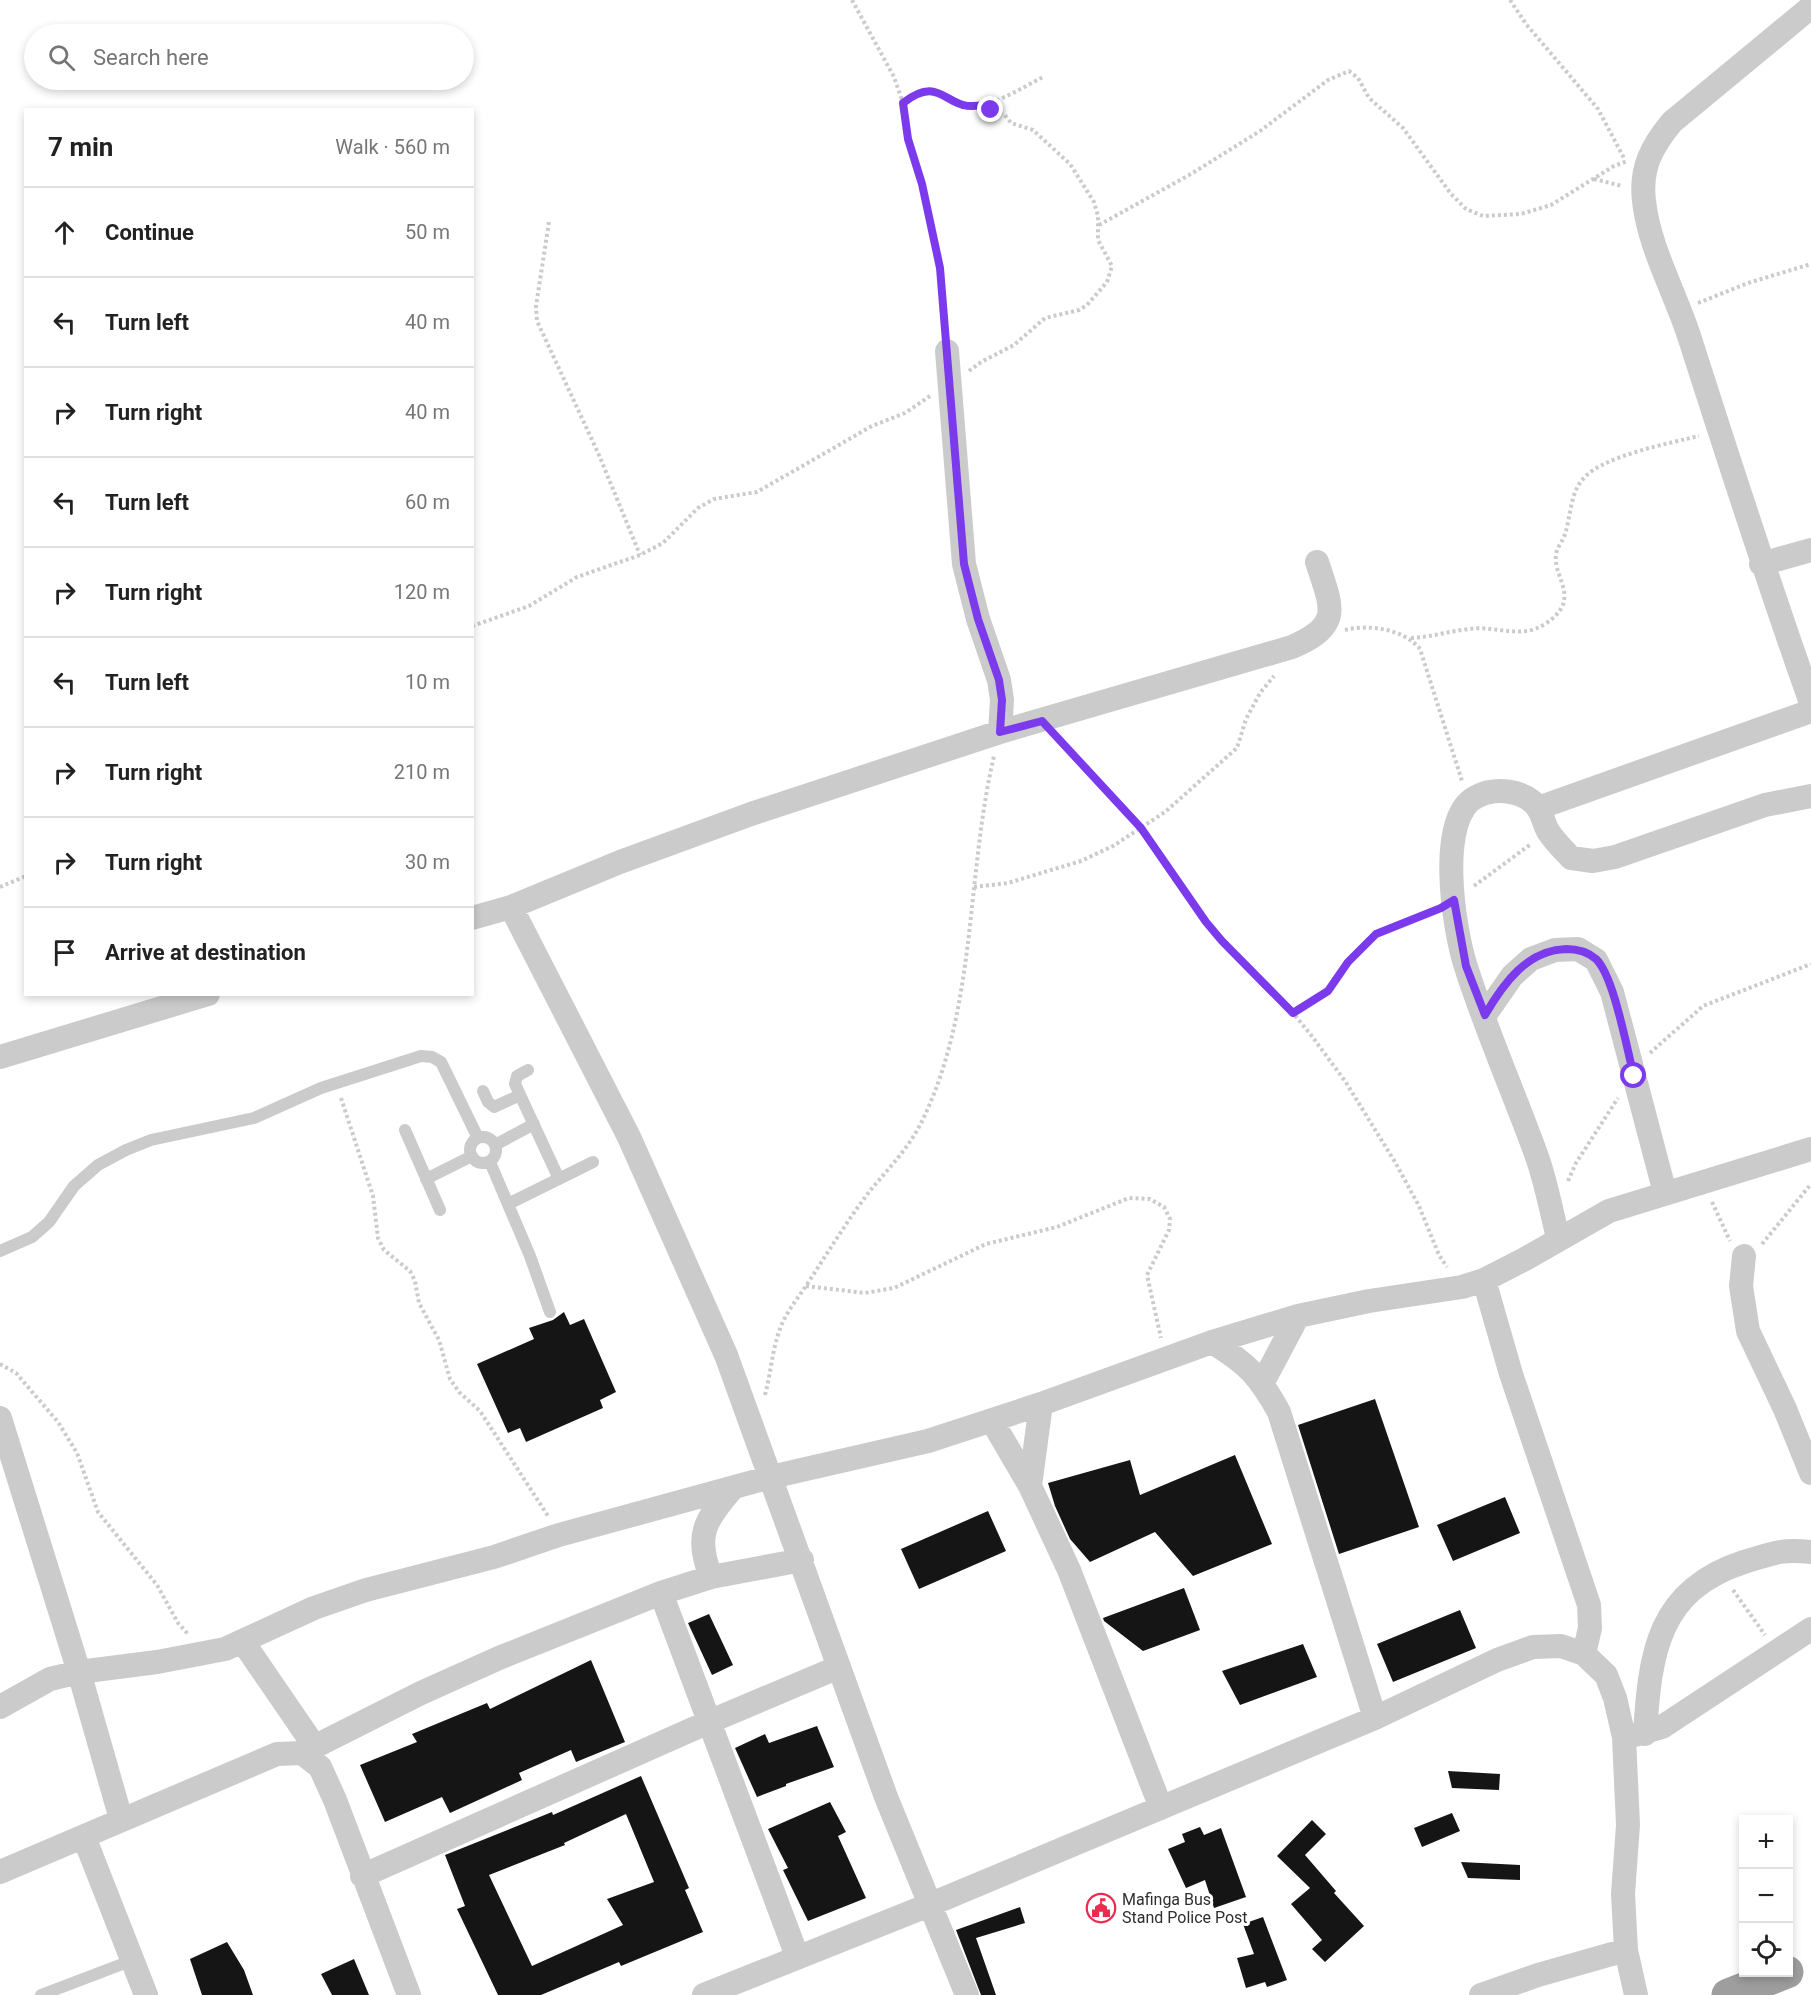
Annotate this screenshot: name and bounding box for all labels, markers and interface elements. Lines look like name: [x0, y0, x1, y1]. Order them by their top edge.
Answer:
search box: [24, 24, 474, 90]
icon: search: [45, 41, 78, 74]
text: Search here: [93, 45, 209, 70]
route end: [977, 96, 1003, 122]
text: 7 min: [48, 132, 113, 162]
text: Walk · 560 m: [335, 135, 450, 159]
icon: ahead: [48, 216, 81, 249]
text: Continue: [105, 220, 194, 245]
text: 50 m: [405, 220, 450, 244]
icon: left: [48, 306, 81, 339]
text: Turn left: [105, 310, 189, 335]
text: 40 m: [405, 310, 450, 334]
icon: right: [48, 396, 81, 429]
text: Turn right: [105, 400, 202, 425]
text: 40 m: [405, 400, 450, 424]
icon: left: [48, 486, 81, 519]
text: Turn left: [105, 490, 189, 515]
text: 60 m: [405, 490, 450, 514]
icon: right: [48, 576, 81, 609]
text: Turn right: [105, 580, 202, 605]
text: 120 m: [394, 580, 450, 604]
icon: left: [48, 666, 81, 699]
text: Turn left: [105, 670, 189, 695]
text: 10 m: [405, 670, 450, 694]
icon: right: [48, 756, 81, 789]
text: Turn right: [105, 760, 202, 785]
text: 210 m: [394, 760, 450, 784]
icon: right: [48, 846, 81, 879]
text: Turn right: [105, 850, 202, 875]
text: 30 m: [405, 850, 450, 874]
icon: arrive: [48, 936, 81, 969]
text: Arrive at destination: [105, 940, 306, 965]
route start: [1620, 1062, 1646, 1088]
map controls: [1739, 1815, 1793, 1977]
button: +: [1739, 1815, 1793, 1869]
button: −: [1739, 1869, 1793, 1923]
place label: Mafinga Bus Stand Police Post: [1122, 1890, 1248, 1927]
public building icon: Mafinga Bus Stand Police Post: [1085, 1892, 1117, 1924]
button: locate: [1739, 1923, 1793, 1977]

